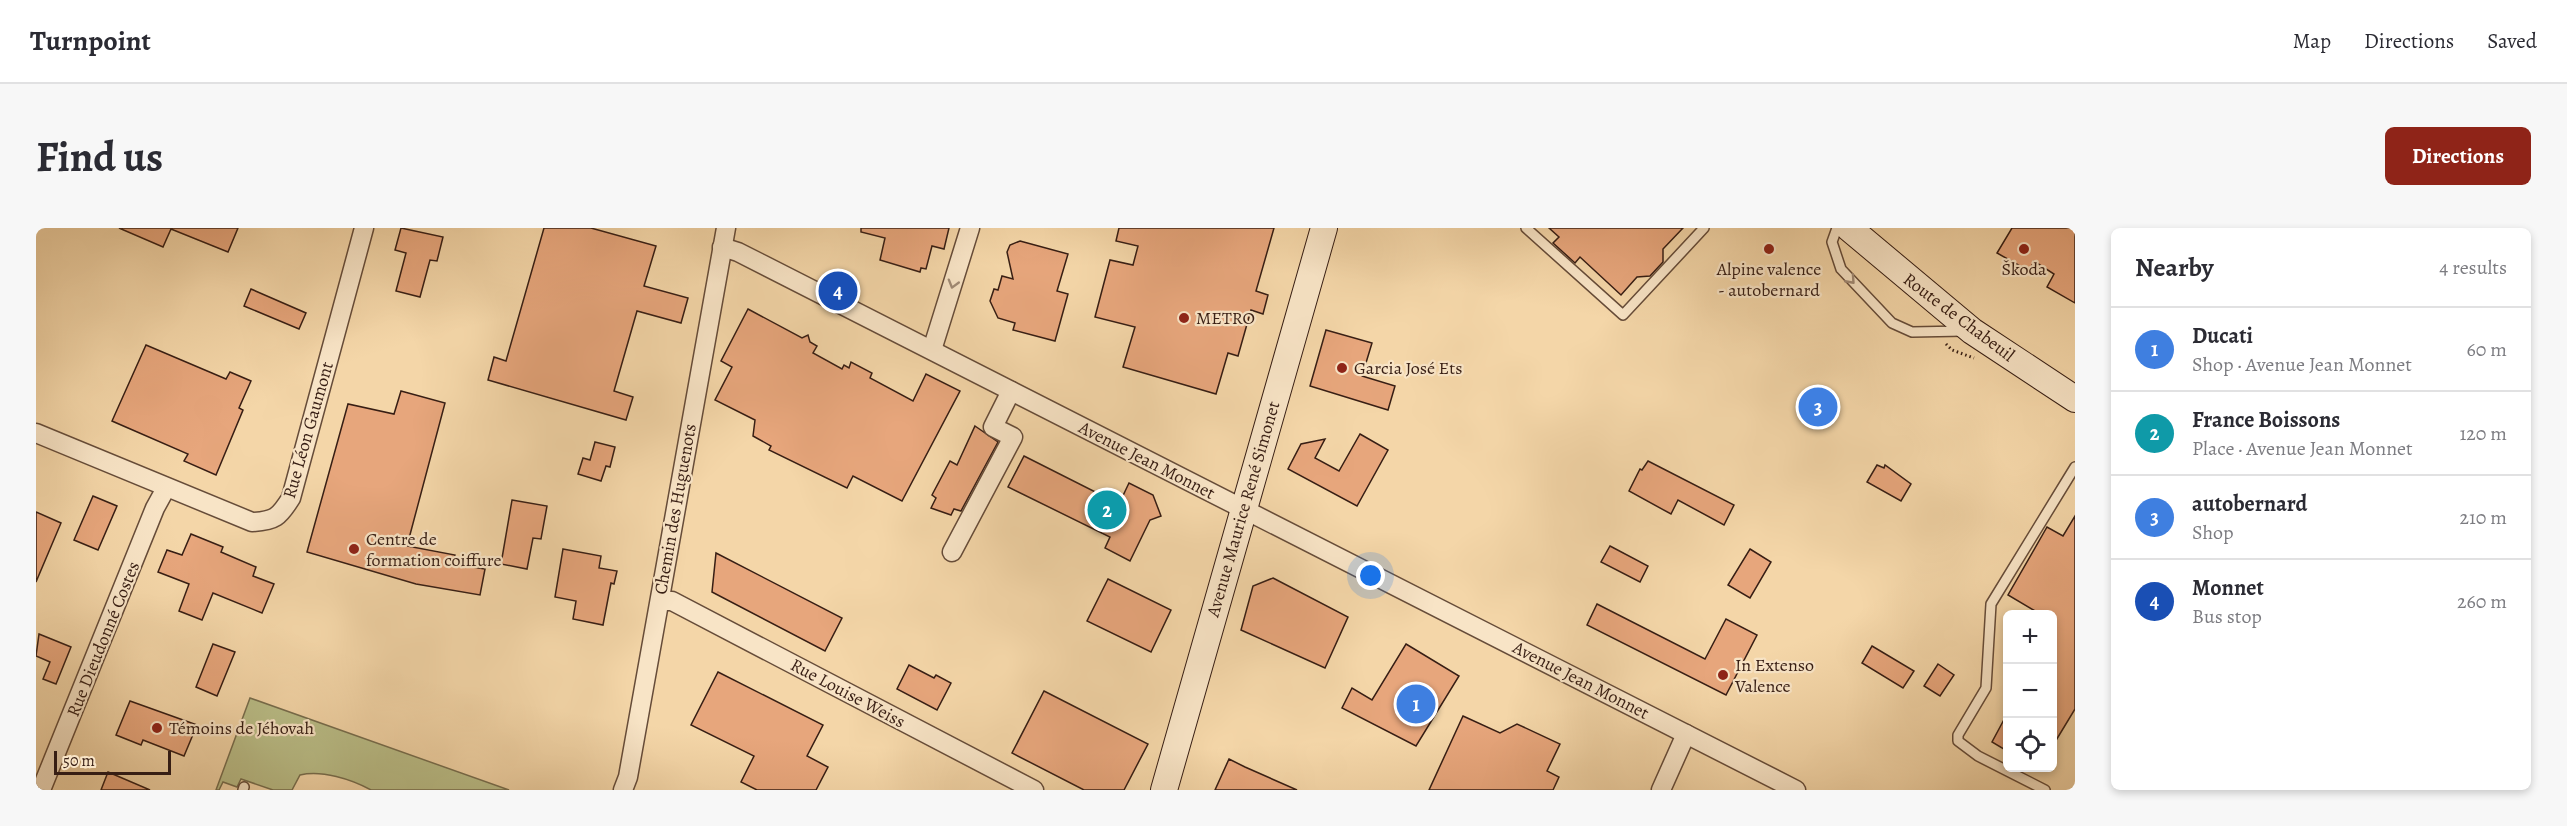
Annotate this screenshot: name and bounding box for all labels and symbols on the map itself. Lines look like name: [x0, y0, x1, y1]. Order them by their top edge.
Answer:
marker: Alpine valence - autobernard: [1762, 242, 1776, 256]
marker: Škoda: [2017, 242, 2031, 256]
place label: Alpine valence - autobernard: [1716, 257, 1821, 302]
place label: Škoda: [2002, 257, 2047, 281]
street label: Route de Chabeuil: [1898, 267, 2020, 367]
pin: 4: [818, 268, 858, 314]
one-way arrow: [1844, 273, 1855, 284]
one-way arrow: [948, 278, 960, 289]
place label: METRO: [1196, 306, 1255, 330]
marker: METRO: [1177, 311, 1191, 325]
place label: Garcia José Ets: [1354, 356, 1462, 380]
street label: Rue Léon Gaumont: [277, 359, 339, 501]
marker: Garcia José Ets: [1335, 361, 1349, 375]
pin: 3: [1798, 384, 1838, 429]
street label: Avenue Maurice René Simonet: [1200, 398, 1285, 621]
street label: Avenue Jean Monnet: [1074, 415, 1219, 505]
street label: Chemin des Huguenots: [648, 422, 702, 596]
pin: 2: [1088, 488, 1126, 532]
place label: Centre de formation coiffure: [366, 527, 502, 572]
marker: Centre de formation coiffure: [347, 542, 361, 556]
street label: Rue Dieudonné Costes: [61, 558, 145, 720]
your location: [1356, 561, 1385, 590]
street label: Avenue Jean Monnet: [1508, 635, 1653, 725]
street label: Rue Louise Weiss: [786, 653, 910, 733]
place label: In Extenso Valence: [1734, 653, 1814, 698]
marker: In Extenso Valence: [1716, 668, 1730, 682]
pin: 1: [1396, 682, 1436, 726]
place label: Témoins de Jéhovah: [169, 716, 314, 740]
marker: Témoins de Jéhovah: [150, 721, 164, 735]
scale bar: [54, 748, 171, 776]

